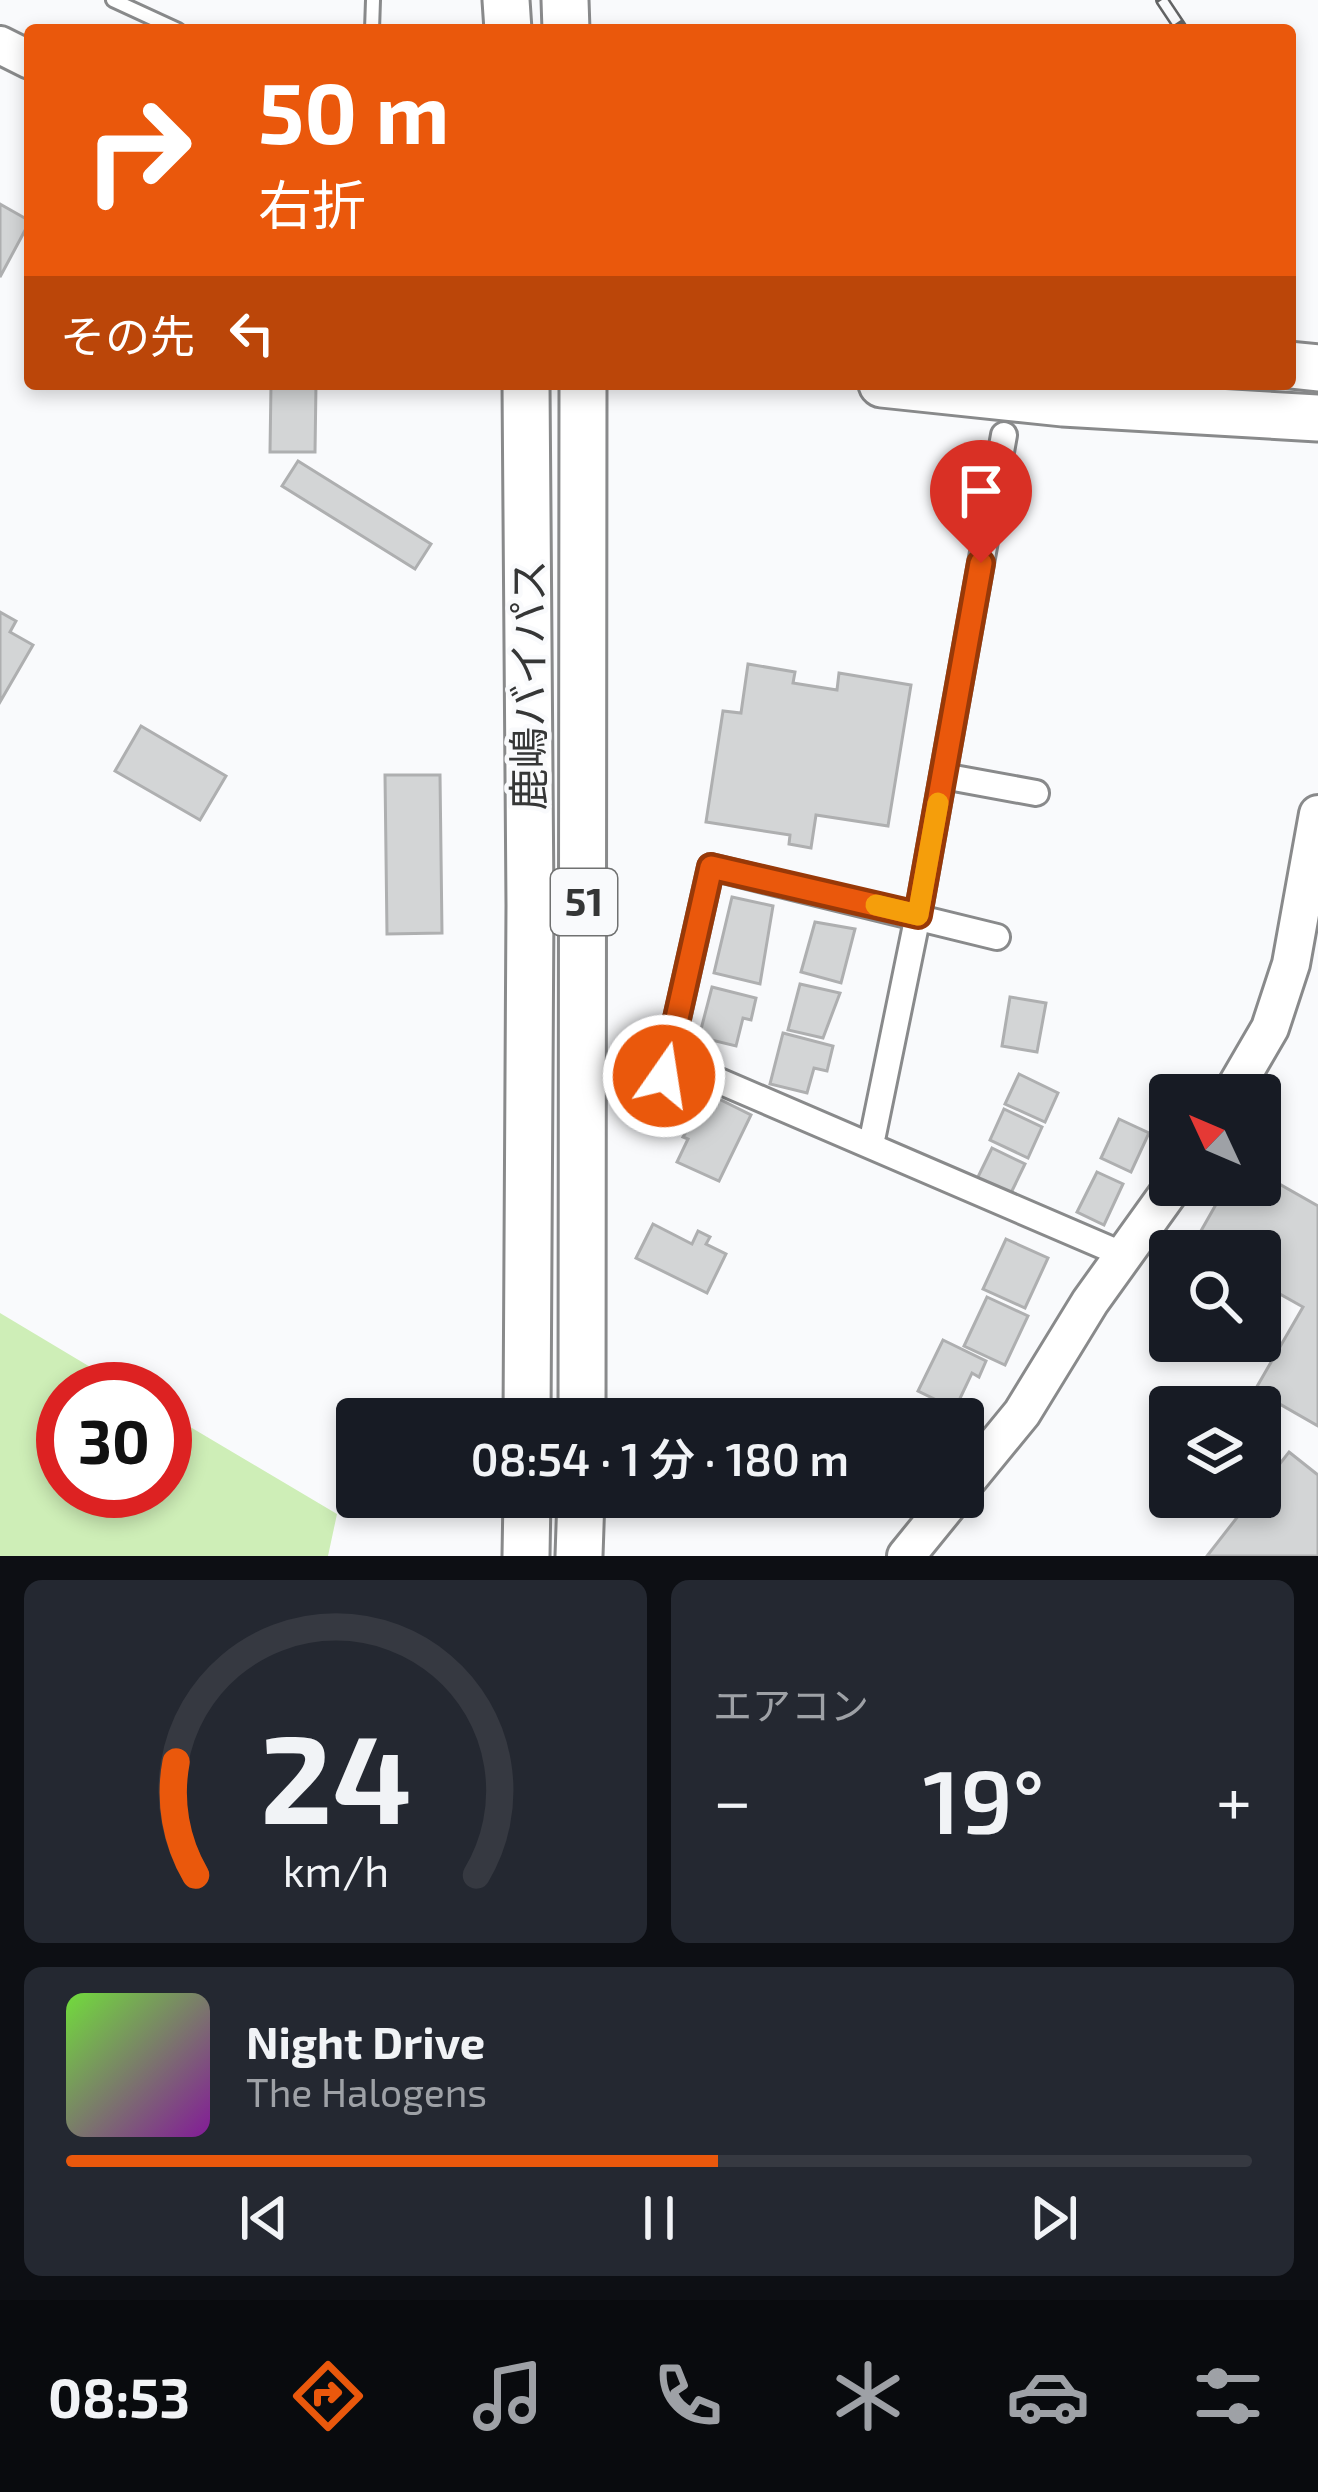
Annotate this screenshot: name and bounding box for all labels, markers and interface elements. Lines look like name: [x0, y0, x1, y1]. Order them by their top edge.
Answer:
text: 50 m: [258, 60, 450, 161]
icon: right: [60, 72, 216, 228]
text: 右折: [258, 171, 366, 236]
icon: left: [219, 300, 285, 366]
text: その先: [60, 308, 195, 362]
pin: [930, 440, 1032, 563]
icon: arrive: [948, 458, 1014, 524]
street label: 鹿嶋バイパス: [502, 559, 552, 811]
road number: 51: [551, 869, 617, 935]
position arrow: [601, 1013, 727, 1139]
north arrow: [1149, 1074, 1281, 1206]
map controls: [1149, 1074, 1281, 1518]
button: search: [1149, 1230, 1281, 1362]
speed limit sign: 30: [36, 1362, 192, 1518]
button: layers: [1149, 1386, 1281, 1518]
text: 08:54 · 1 分 · 180 m: [471, 1431, 849, 1485]
text: エアコン: [713, 1681, 869, 1728]
text: 24: [259, 1699, 412, 1849]
text: 19°: [923, 1744, 1044, 1852]
text: −: [713, 1759, 752, 1838]
text: +: [1216, 1759, 1252, 1838]
text: km/h: [282, 1843, 389, 1895]
text: Night Drive: [246, 2014, 485, 2068]
text: The Halogens: [246, 2068, 487, 2115]
icon: previous: [231, 2185, 297, 2251]
icon: pause: [626, 2185, 692, 2251]
icon: next: [1021, 2185, 1087, 2251]
icon: directions: [286, 2354, 370, 2438]
icon: music: [466, 2354, 550, 2438]
icon: phone: [646, 2354, 730, 2438]
icon: climate: [826, 2354, 910, 2438]
icon: car: [1006, 2354, 1090, 2438]
icon: filters: [1186, 2354, 1270, 2438]
text: 08:53: [48, 2364, 190, 2429]

